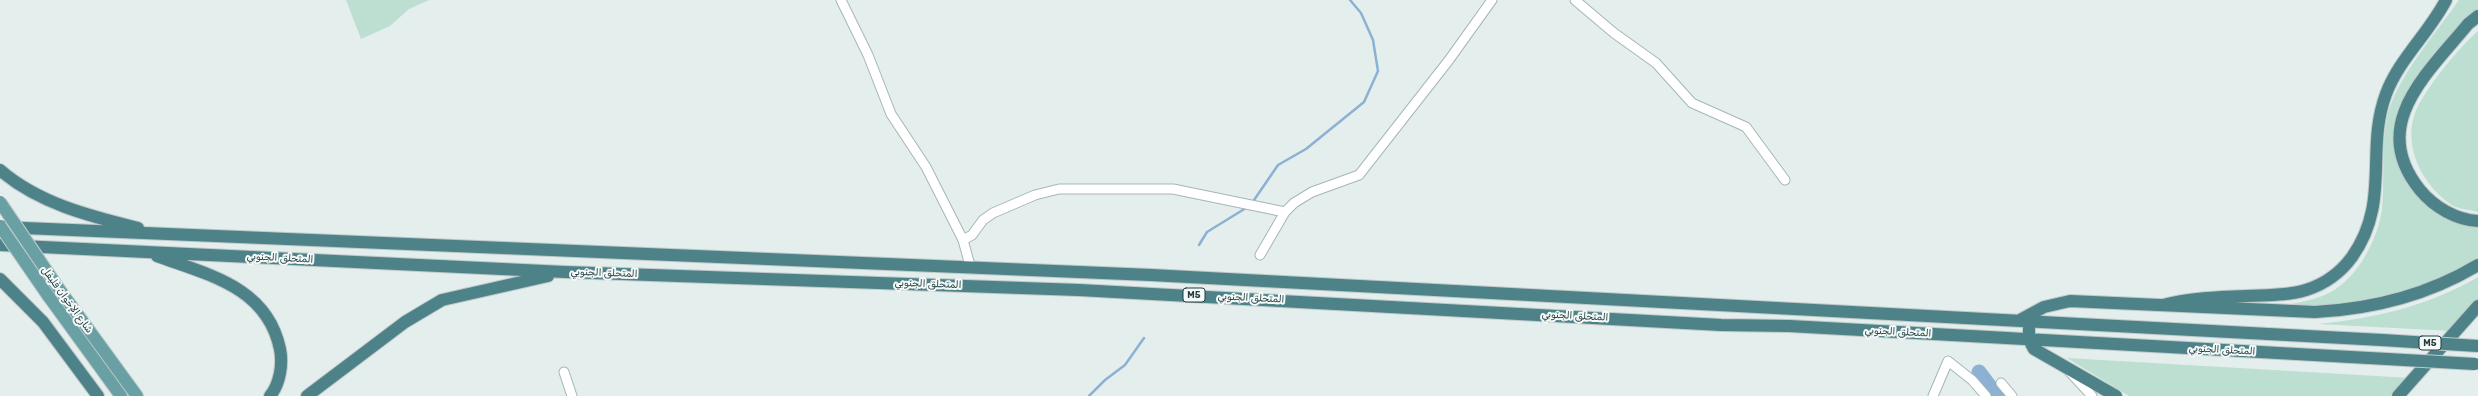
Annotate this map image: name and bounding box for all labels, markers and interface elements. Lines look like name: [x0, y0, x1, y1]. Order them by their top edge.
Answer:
street label: المتحلق الجنوبي: [246, 250, 314, 266]
street label: شارع الإخوان فليفل: [39, 264, 95, 336]
street label: المتحلق الجنوبي: [570, 266, 638, 280]
street label: المتحلق الجنوبي: [894, 277, 962, 291]
road number: M5: [1183, 288, 1205, 302]
street label: المتحلق الجنوبي: [1217, 290, 1285, 306]
street label: المتحلق الجنوبي: [1541, 308, 1609, 324]
street label: المتحلق الجنوبي: [1864, 324, 1932, 340]
road number: M5: [2419, 336, 2441, 350]
street label: المتحلق الجنوبي: [2188, 342, 2256, 358]

